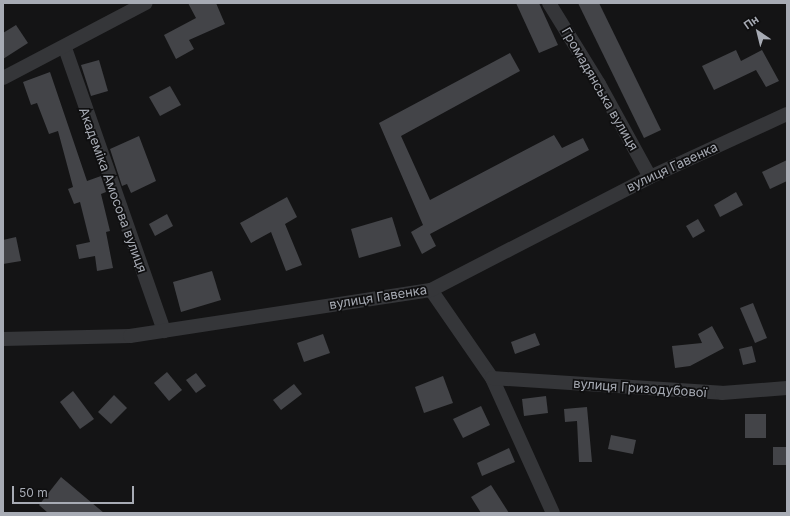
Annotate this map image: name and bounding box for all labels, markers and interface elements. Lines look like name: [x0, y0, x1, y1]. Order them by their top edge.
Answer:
north arrow: [738, 12, 778, 52]
text: Пн: [741, 12, 761, 32]
street label: Громадянська вулиця: [558, 25, 642, 153]
street label: Академіка Амосова вулиця: [76, 105, 150, 275]
street label: вулиця Гавенка: [624, 139, 720, 195]
street label: вулиця Гавенка: [328, 282, 428, 312]
street label: вулиця Гризодубової: [573, 376, 707, 400]
scale bar: [14, 478, 136, 504]
text: 50 m: [19, 485, 48, 500]

